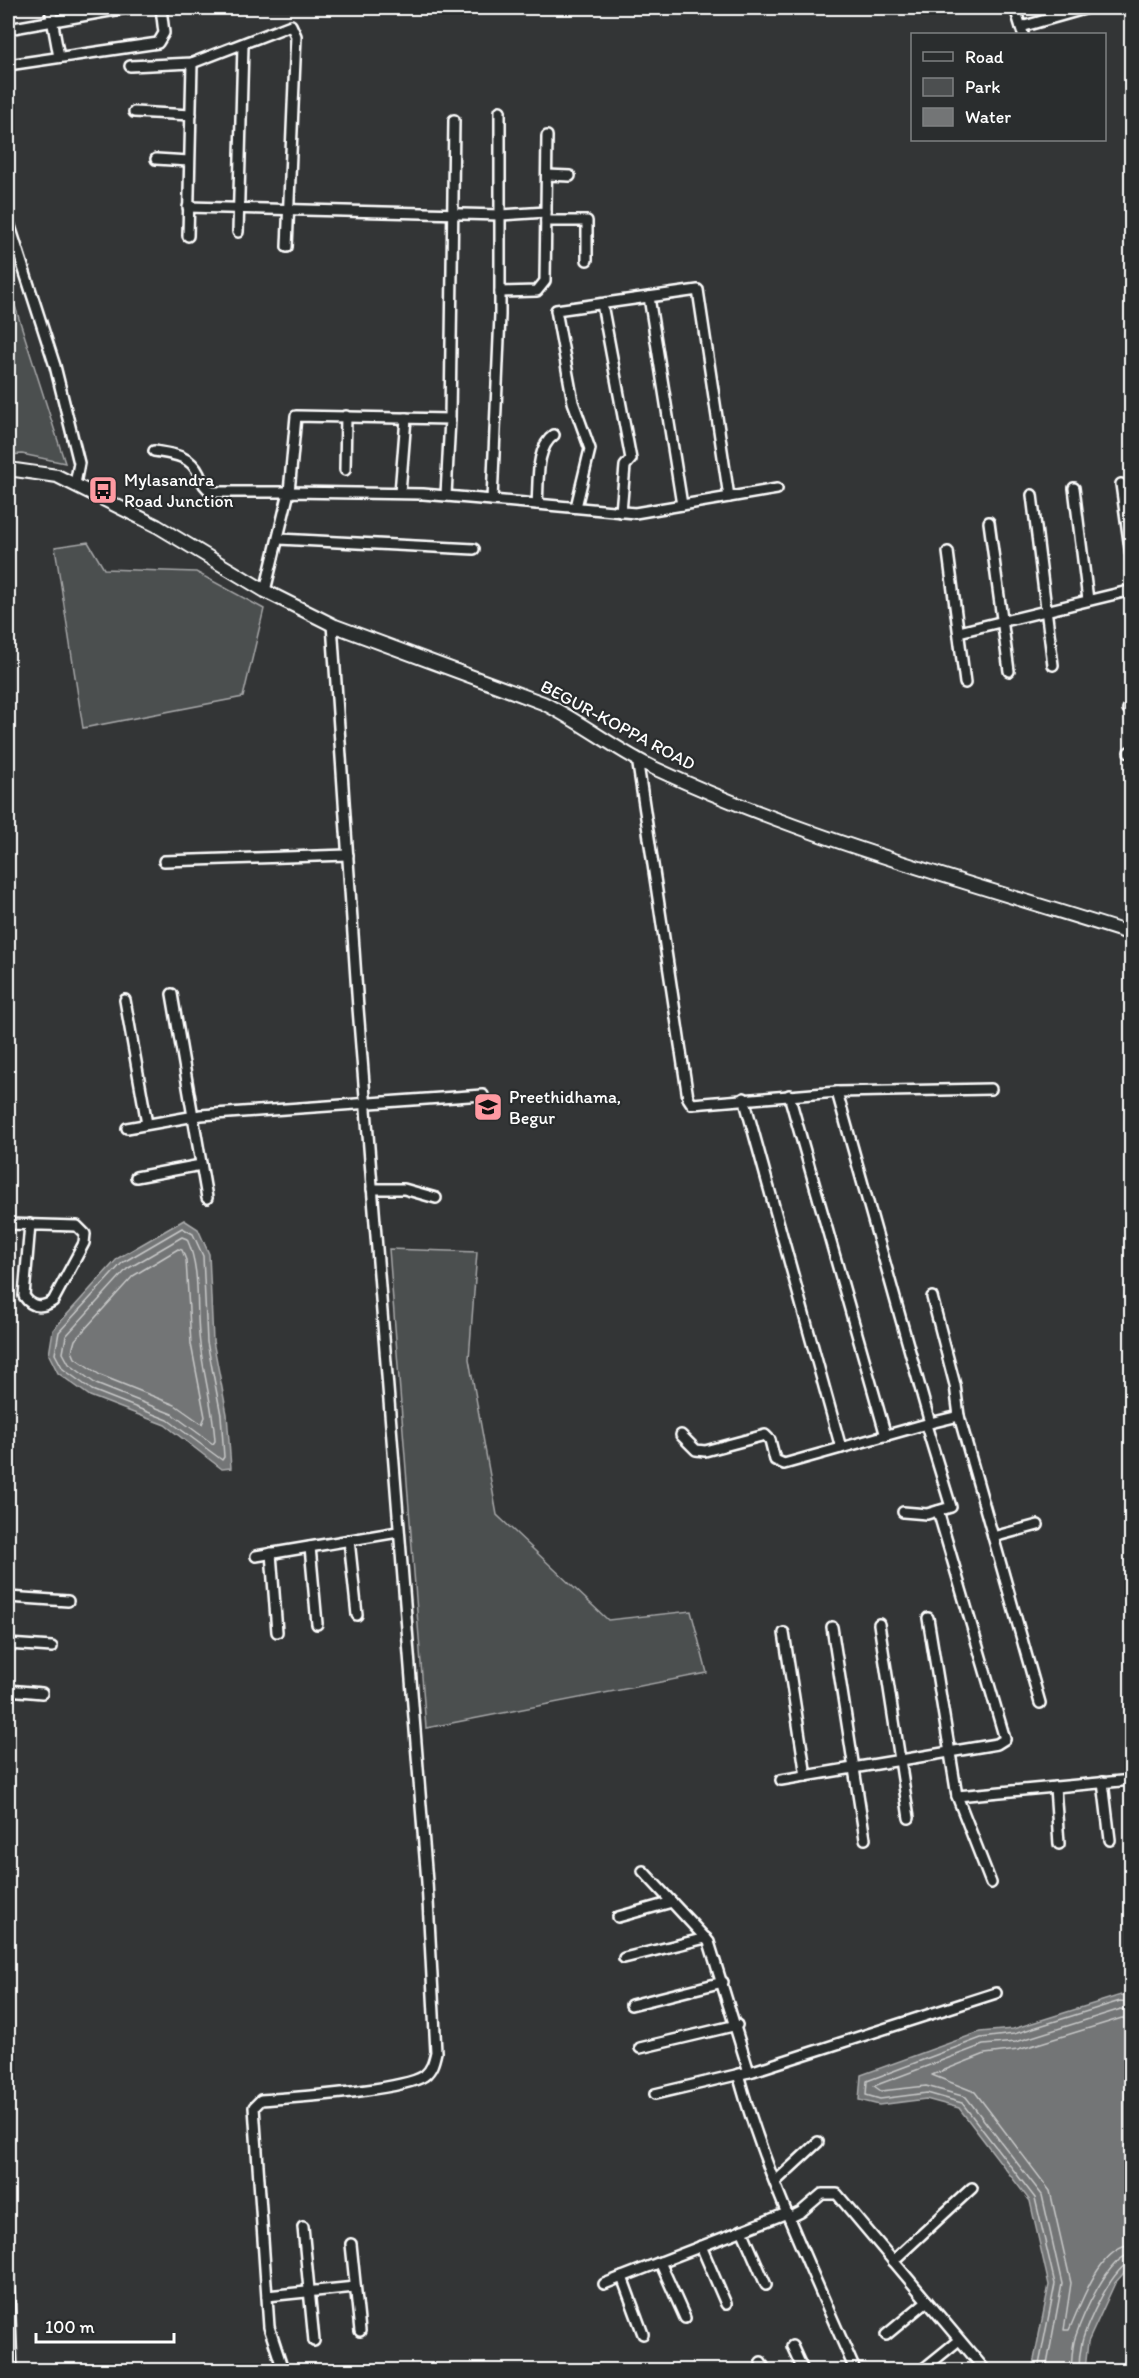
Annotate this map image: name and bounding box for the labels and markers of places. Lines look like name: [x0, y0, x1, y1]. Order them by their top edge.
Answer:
place label: Mylasandra Road Junction: [124, 469, 234, 512]
bus stop icon: Mylasandra Road Junction: [87, 474, 119, 506]
place label: Preethidhama, Begur: [509, 1086, 621, 1129]
school or university icon: Preethidhama, Begur: [472, 1091, 504, 1123]

